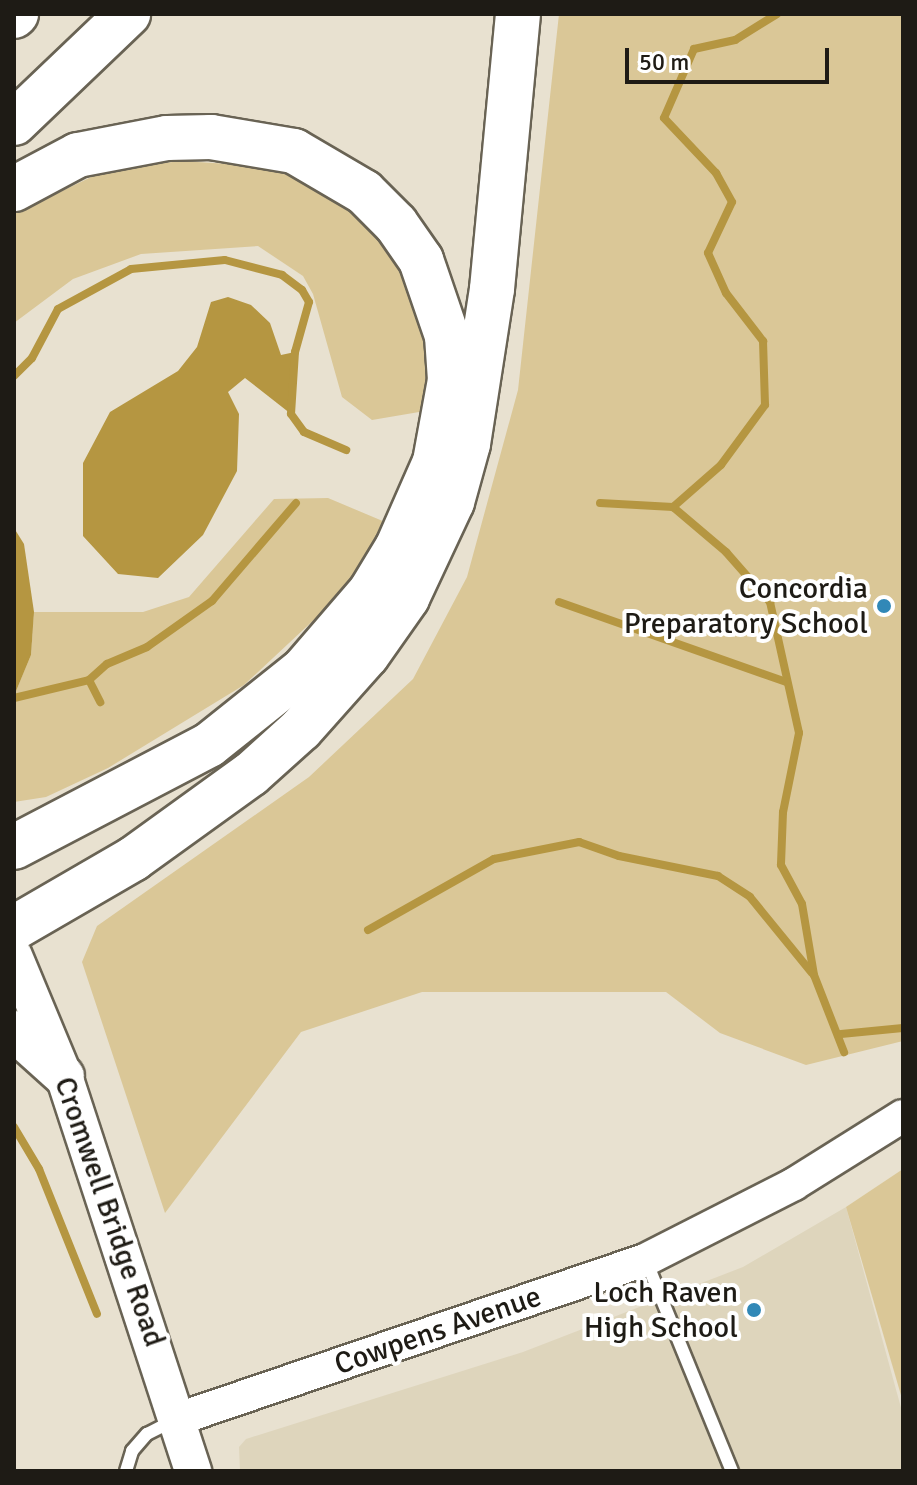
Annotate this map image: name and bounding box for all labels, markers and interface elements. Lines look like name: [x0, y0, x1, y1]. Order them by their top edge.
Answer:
scale bar: [629, 32, 833, 82]
text: 50 m: [639, 47, 689, 77]
place label: Concordia Preparatory School: [624, 571, 868, 642]
marker: Concordia Preparatory School: [875, 597, 893, 615]
street label: Cromwell Bridge Road: [46, 1072, 172, 1352]
place label: Loch Raven High School: [584, 1275, 738, 1346]
street label: Cowpens Avenue: [330, 1279, 546, 1383]
marker: Loch Raven High School: [745, 1301, 763, 1319]

